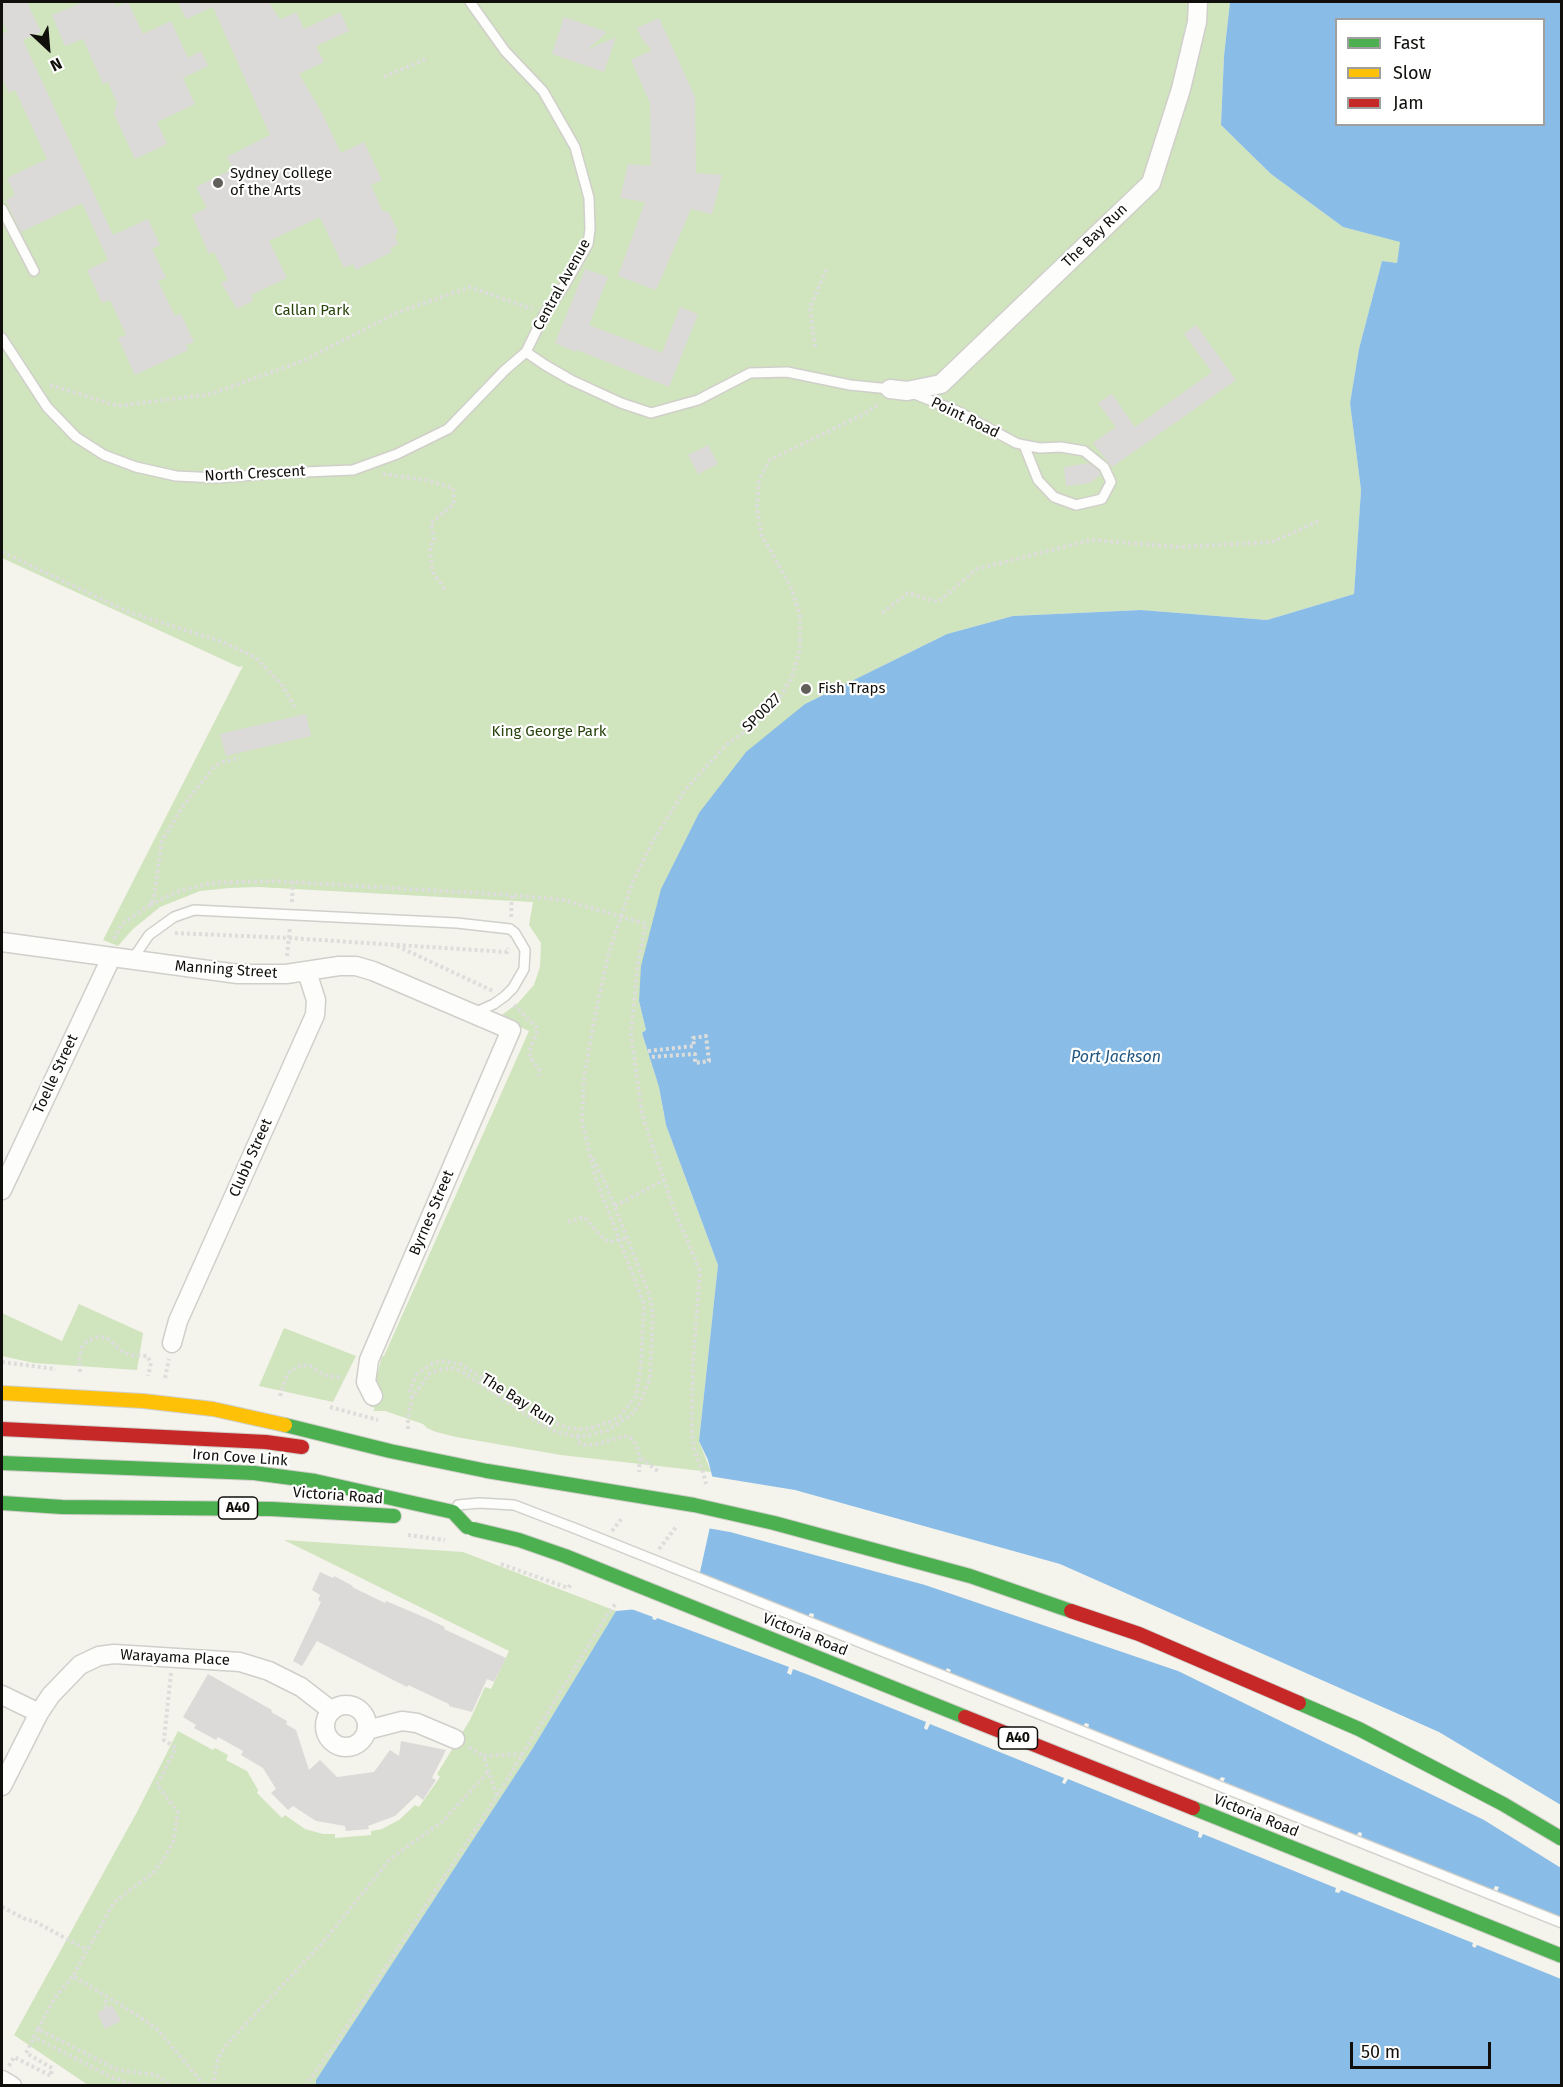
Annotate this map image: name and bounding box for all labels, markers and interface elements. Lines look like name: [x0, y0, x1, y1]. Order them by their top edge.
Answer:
north arrow: [18, 18, 78, 78]
legend: [1335, 18, 1545, 126]
text: Fast: [1393, 32, 1425, 54]
text: N: [47, 54, 65, 75]
text: Slow: [1393, 62, 1431, 84]
text: Jam: [1393, 92, 1424, 114]
place label: Sydney College of the Arts: [230, 165, 332, 200]
marker: Sydney College of the Arts: [211, 176, 225, 190]
street label: The Bay Run: [1059, 200, 1131, 272]
street label: Central Avenue: [529, 236, 595, 334]
park label: Callan Park: [274, 302, 350, 320]
street label: Point Road: [928, 394, 1002, 442]
street label: North Crescent: [204, 462, 306, 486]
place label: Fish Traps: [818, 680, 885, 698]
marker: Fish Traps: [799, 682, 813, 696]
street label: SP0027: [739, 690, 785, 736]
park label: King George Park: [492, 723, 606, 741]
street label: Manning Street: [174, 957, 278, 983]
street label: Toelle Street: [30, 1031, 82, 1117]
water label: Port Jackson: [1071, 1048, 1161, 1068]
street label: Clubb Street: [226, 1116, 276, 1200]
street label: Byrnes Street: [406, 1168, 458, 1258]
street label: The Bay Run: [478, 1370, 558, 1430]
street label: Iron Cove Link: [192, 1446, 288, 1470]
street label: Victoria Road: [292, 1484, 384, 1508]
road number: A40: [218, 1497, 258, 1519]
street label: Victoria Road: [760, 1610, 850, 1660]
street label: Warayama Place: [120, 1646, 230, 1670]
road number: A40: [998, 1727, 1038, 1749]
street label: Victoria Road: [1211, 1791, 1301, 1841]
scale bar: [1353, 2030, 1494, 2068]
text: 50 m: [1361, 2041, 1400, 2063]

